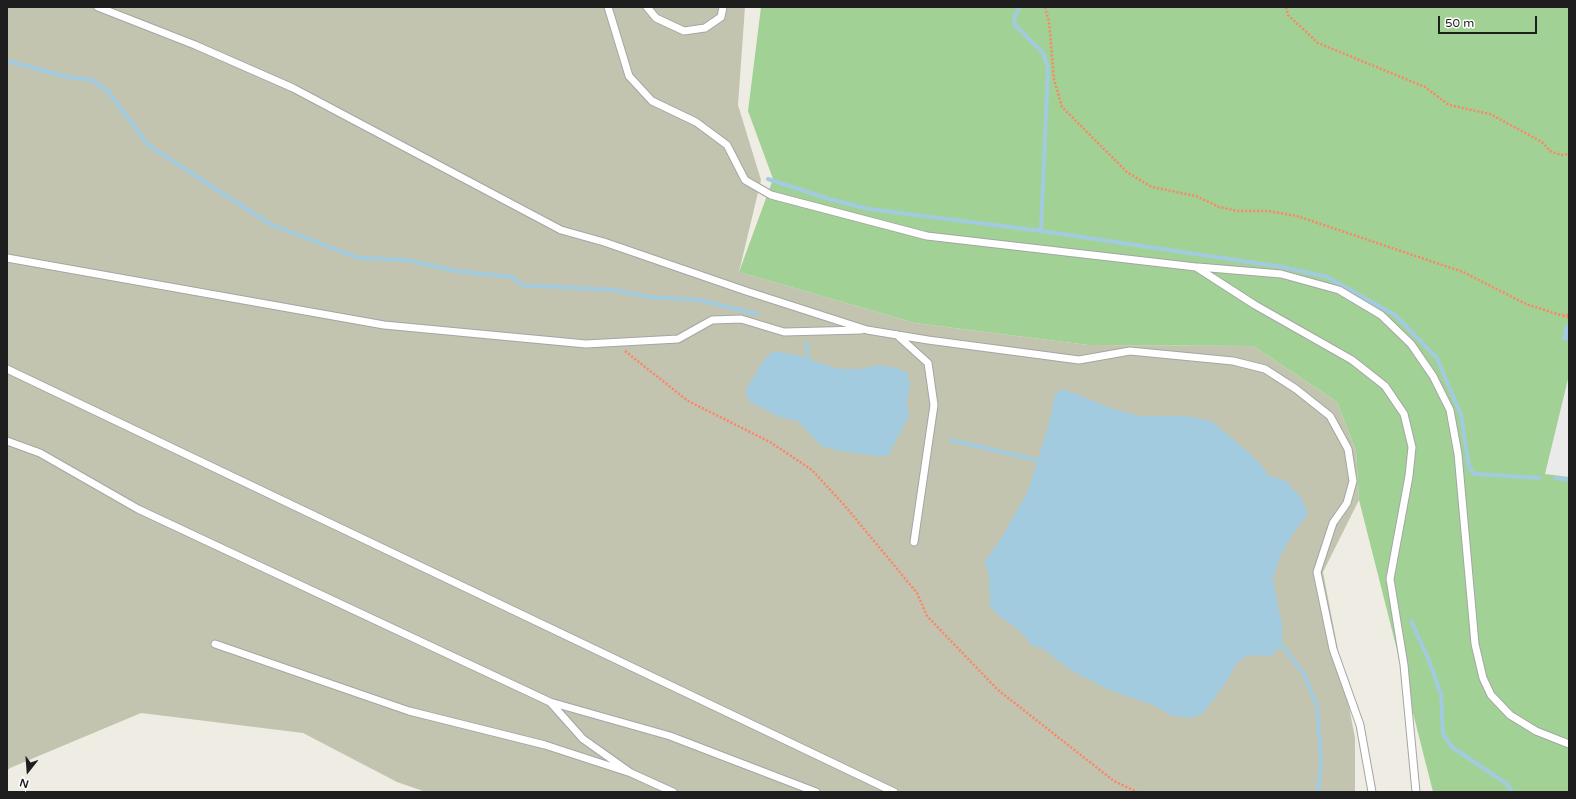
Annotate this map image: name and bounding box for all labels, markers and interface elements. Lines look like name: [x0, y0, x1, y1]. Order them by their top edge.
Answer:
scale bar: [1440, 8, 1539, 34]
text: 50 m: [1445, 16, 1474, 30]
north arrow: [8, 751, 48, 791]
text: N: [18, 775, 30, 790]

